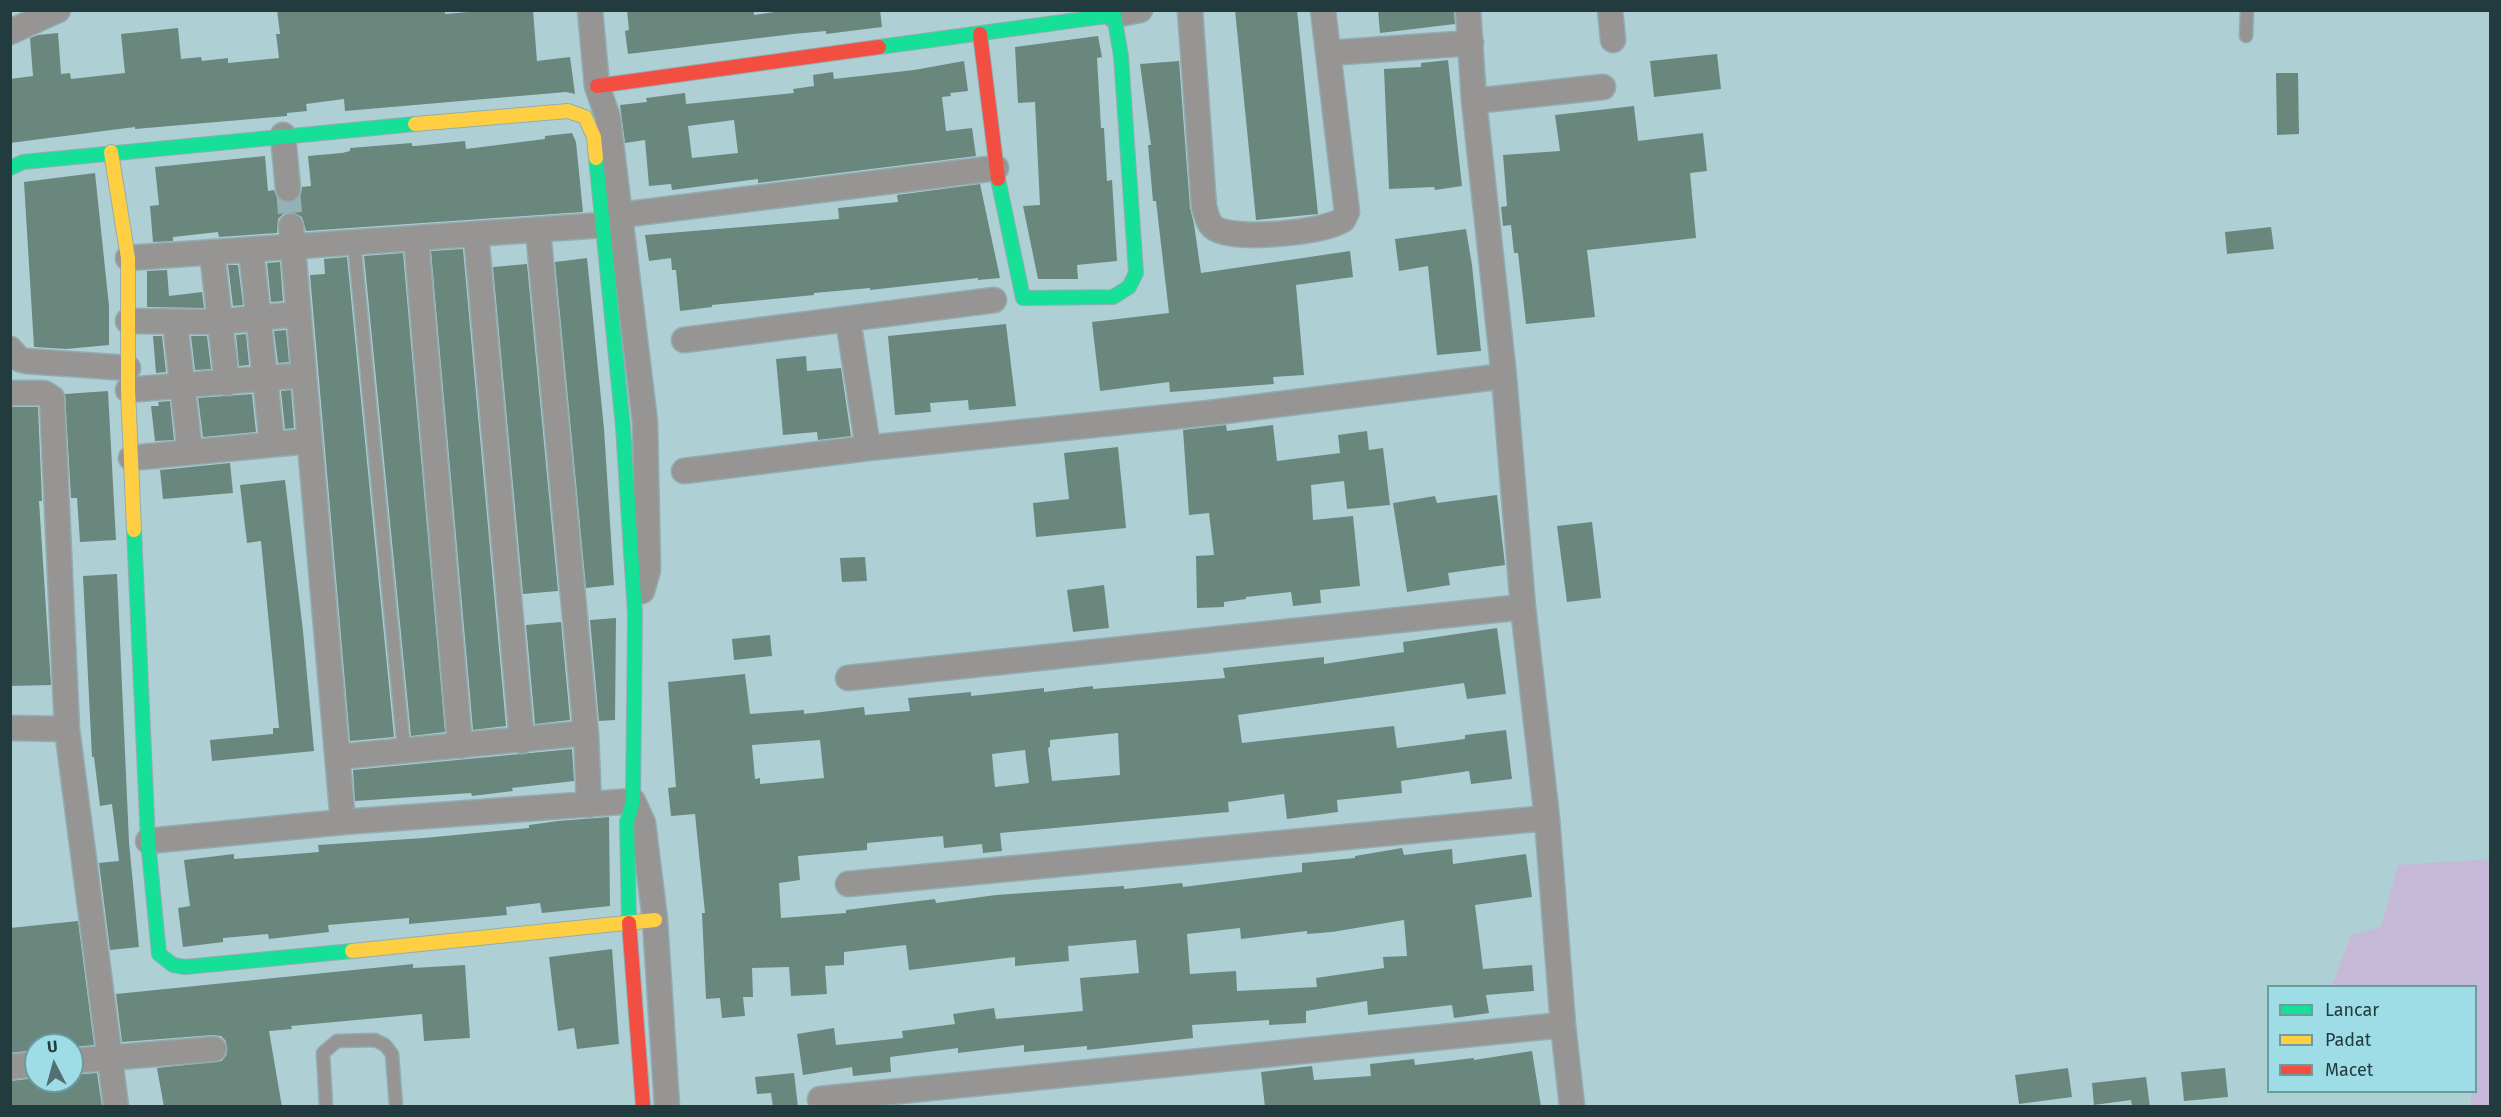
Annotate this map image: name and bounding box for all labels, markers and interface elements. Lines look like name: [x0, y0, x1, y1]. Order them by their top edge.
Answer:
legend: [2267, 985, 2477, 1093]
text: Lancar: [2325, 999, 2379, 1021]
text: Padat: [2325, 1029, 2371, 1051]
north arrow: [24, 1033, 84, 1093]
text: U: [46, 1037, 58, 1057]
text: Macet: [2325, 1059, 2373, 1081]

